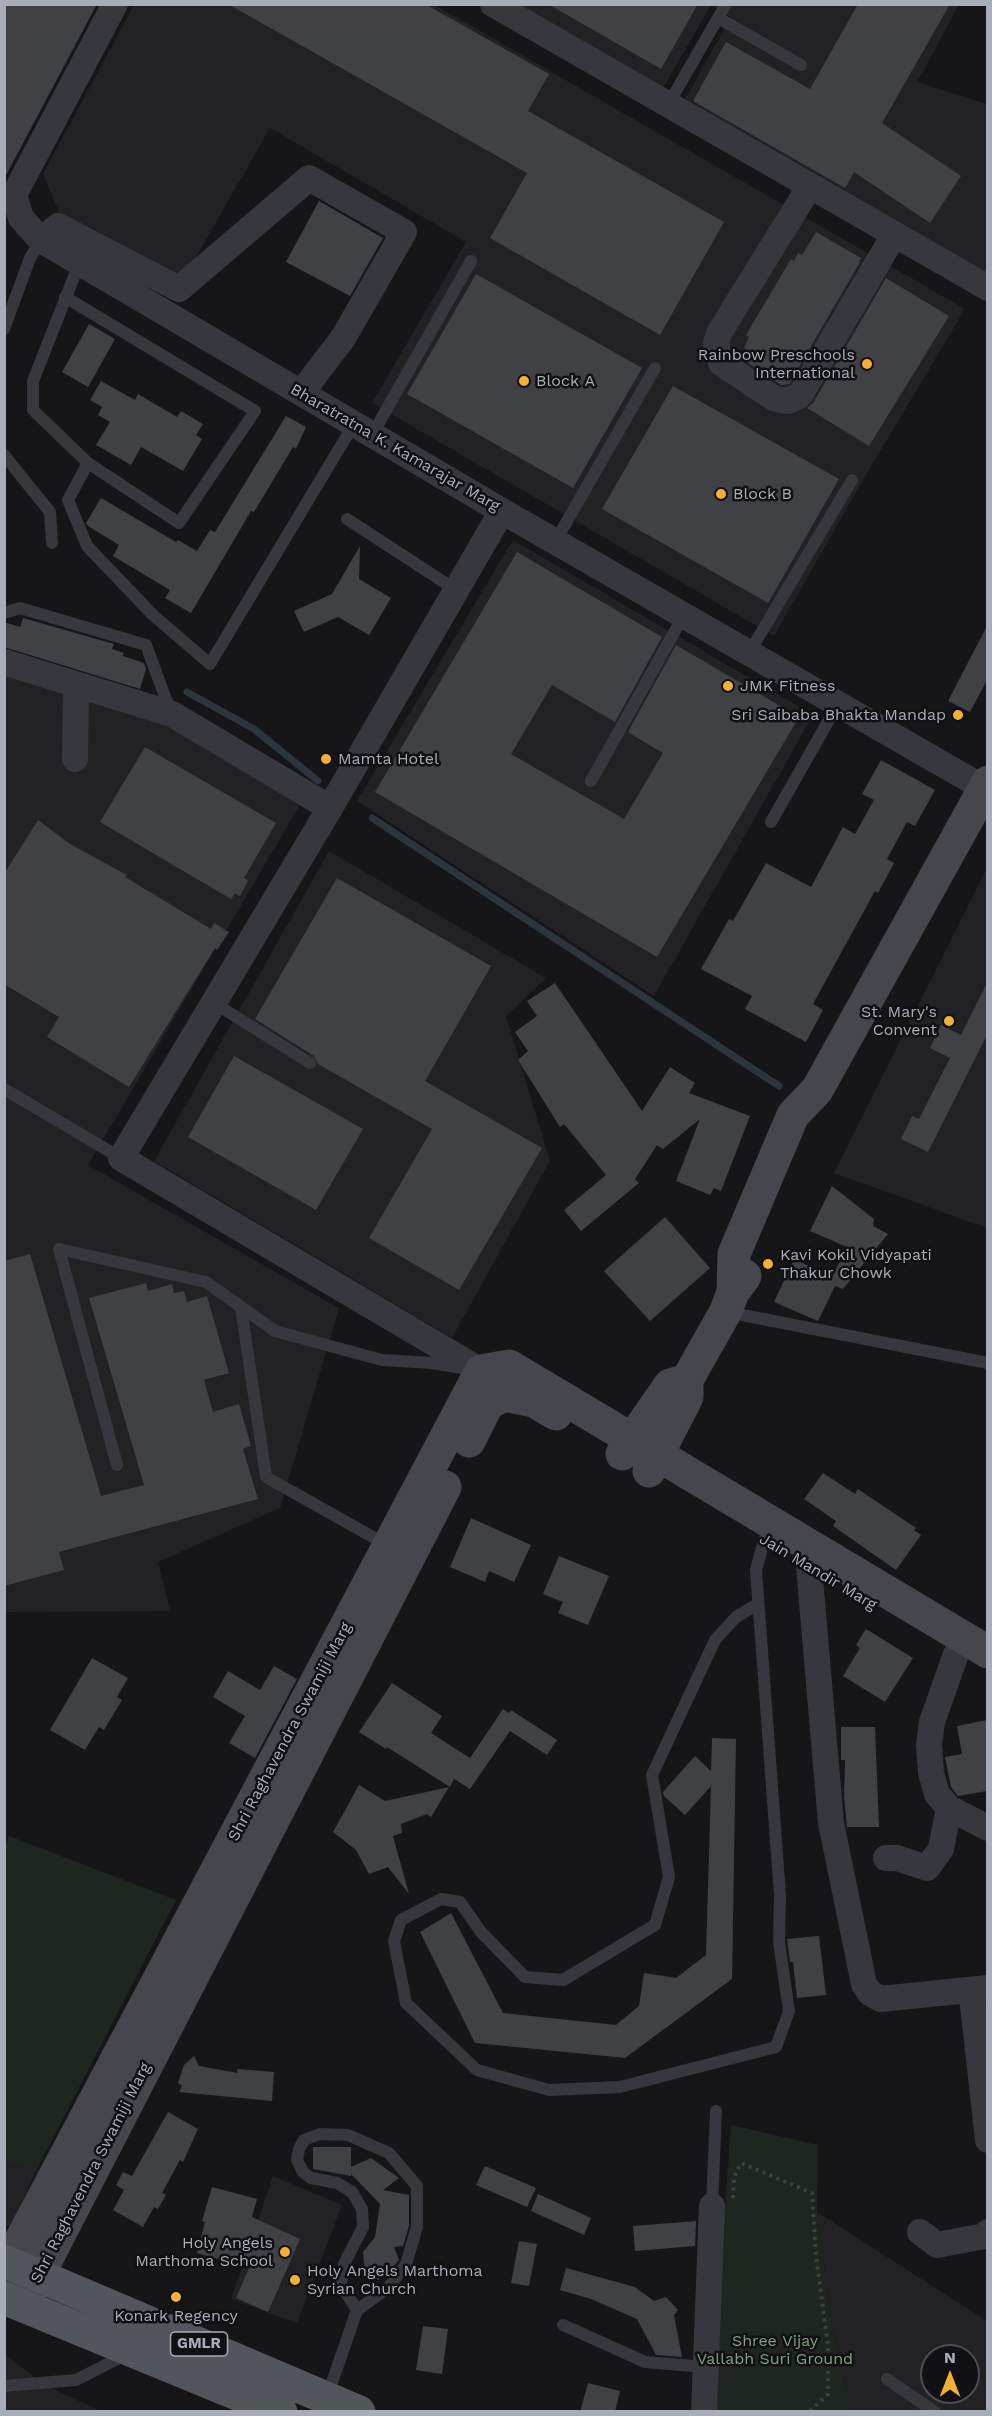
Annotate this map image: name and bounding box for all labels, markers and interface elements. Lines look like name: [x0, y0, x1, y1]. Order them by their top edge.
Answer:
place label: Rainbow Preschools International: [698, 345, 855, 383]
marker: Rainbow Preschools International: [860, 357, 874, 371]
place label: Block A: [536, 371, 595, 391]
marker: Block A: [517, 374, 531, 388]
street label: Bharatratna K. Kamarajar Marg: [287, 380, 503, 516]
place label: Block B: [733, 484, 792, 504]
marker: Block B: [714, 487, 728, 501]
place label: JMK Fitness: [740, 676, 835, 696]
marker: JMK Fitness: [721, 679, 735, 693]
place label: Sri Saibaba Bhakta Mandap: [731, 705, 946, 725]
marker: Sri Saibaba Bhakta Mandap: [951, 708, 965, 722]
place label: Mamta Hotel: [338, 749, 439, 769]
marker: Mamta Hotel: [319, 752, 333, 766]
place label: St. Mary's Convent: [861, 1002, 937, 1040]
marker: St. Mary's Convent: [942, 1014, 956, 1028]
place label: Kavi Kokil Vidyapati Thakur Chowk: [780, 1245, 932, 1283]
marker: Kavi Kokil Vidyapati Thakur Chowk: [761, 1257, 775, 1271]
street label: Jain Mandir Marg: [756, 1529, 880, 1615]
street label: Shri Raghavendra Swamiji Marg: [224, 1619, 356, 1845]
street label: Shri Raghavendra Swamiji Marg: [27, 2060, 155, 2286]
place label: Holy Angels Marthoma School: [135, 2233, 273, 2271]
marker: Holy Angels Marthoma School: [278, 2245, 292, 2259]
place label: Holy Angels Marthoma Syrian Church: [307, 2261, 483, 2299]
marker: Holy Angels Marthoma Syrian Church: [288, 2273, 302, 2287]
marker: Konark Regency: [169, 2290, 183, 2304]
place label: Konark Regency: [114, 2306, 238, 2326]
park label: Shree Vijay Vallabh Suri Ground: [697, 2331, 853, 2369]
road number: GMLR: [170, 2332, 228, 2356]
north arrow: [920, 2344, 980, 2404]
text: N: [944, 2348, 956, 2367]

